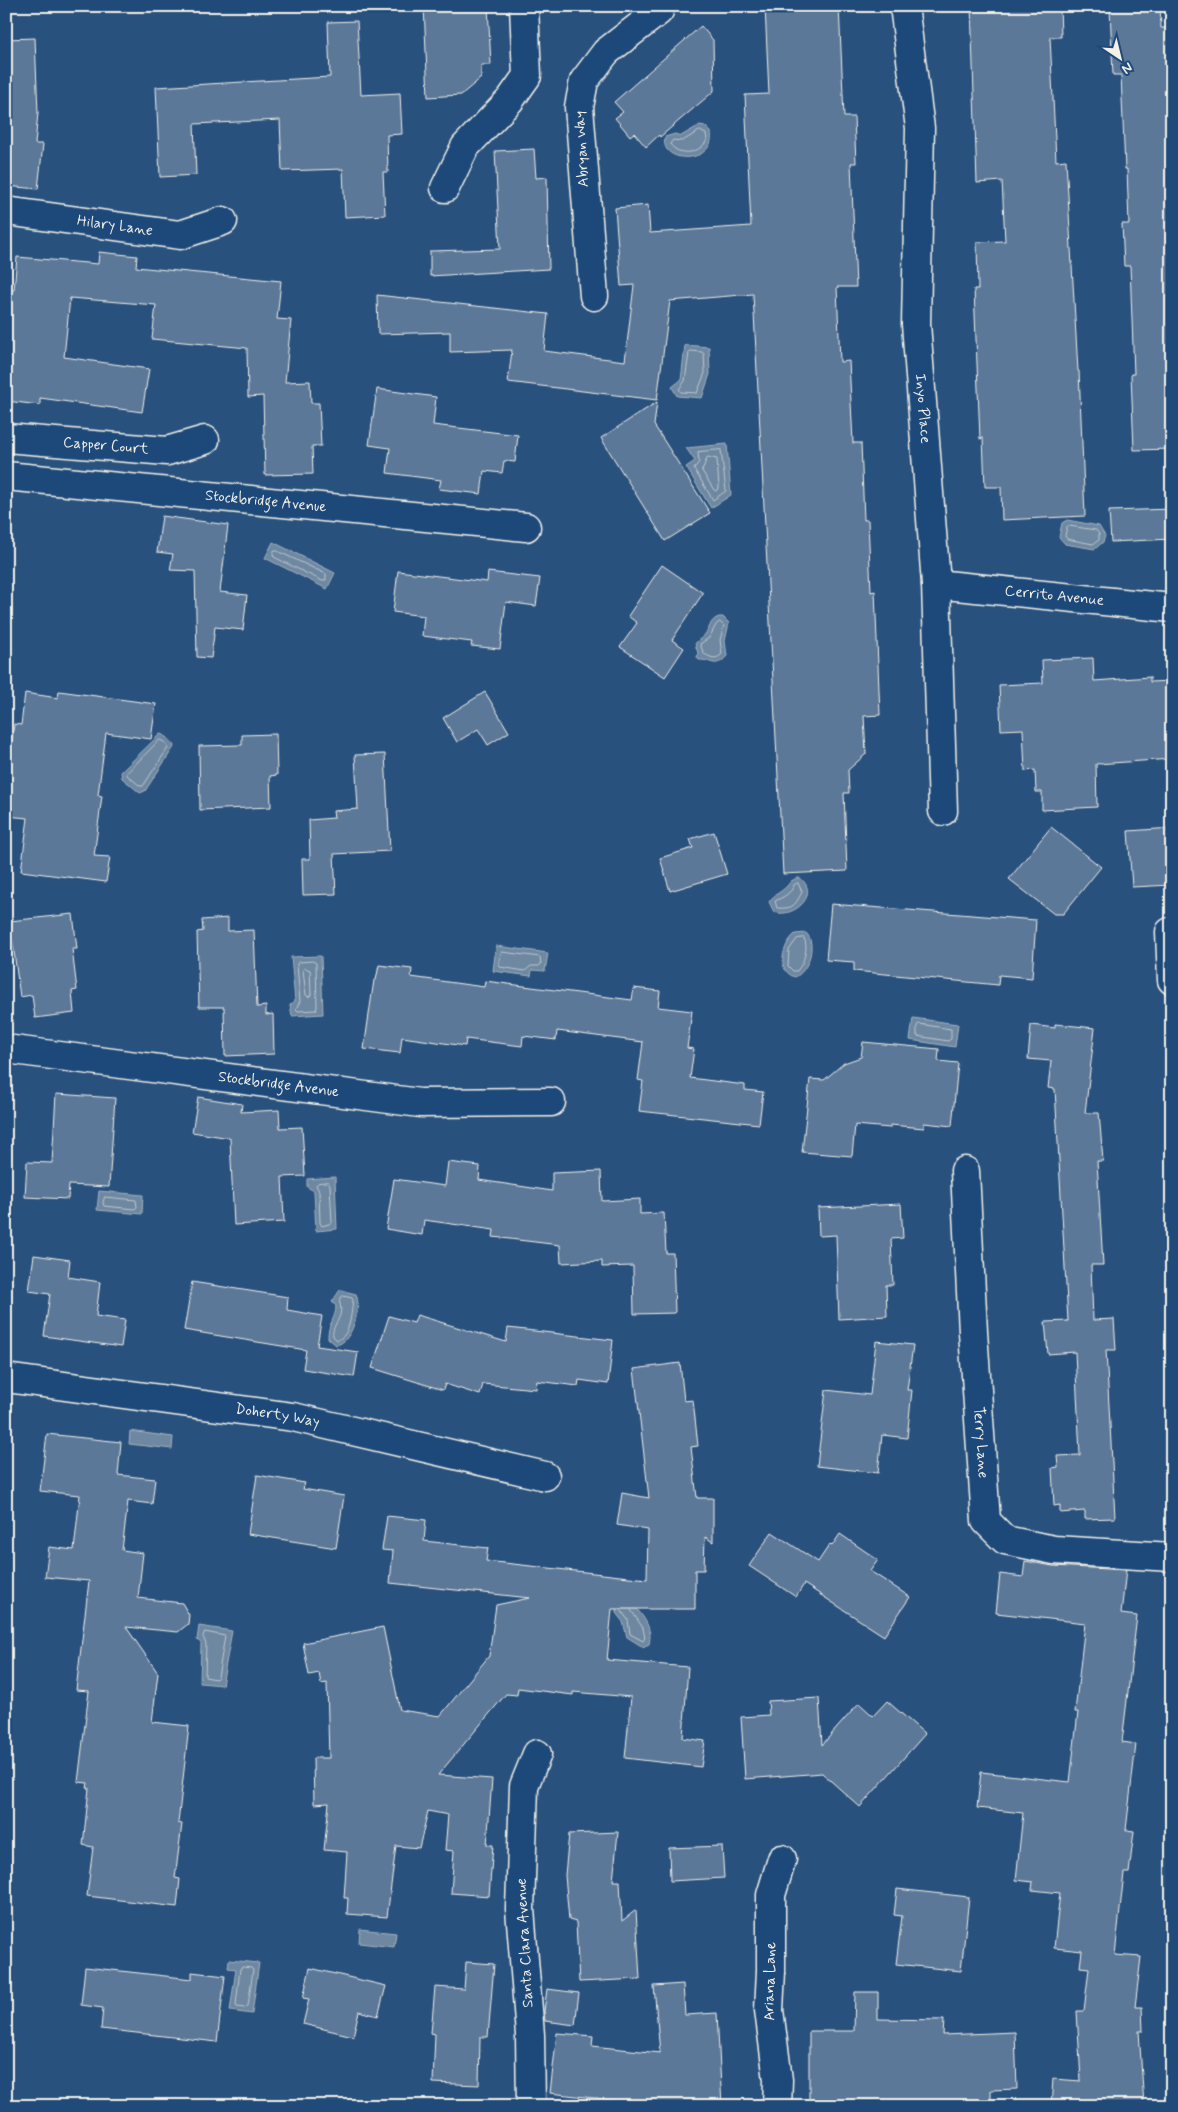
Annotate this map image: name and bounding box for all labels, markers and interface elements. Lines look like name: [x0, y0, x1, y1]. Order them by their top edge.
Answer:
north arrow: [1096, 32, 1146, 82]
text: N: [1118, 58, 1136, 78]
street label: Abryan Way: [570, 110, 594, 188]
street label: Hilary Lane: [76, 211, 154, 241]
street label: Inyo Place: [910, 373, 935, 444]
street label: Capper Court: [62, 433, 149, 459]
street label: Stockbridge Avenue: [204, 486, 327, 517]
street label: Cerrito Avenue: [1004, 581, 1105, 611]
street label: Stockbridge Avenue: [217, 1067, 340, 1102]
street label: Doherty Way: [234, 1399, 322, 1433]
street label: Terry Lane: [968, 1406, 993, 1479]
street label: Santa Clara Avenue: [512, 1877, 538, 2008]
street label: Ariana Lane: [759, 1942, 781, 2022]

